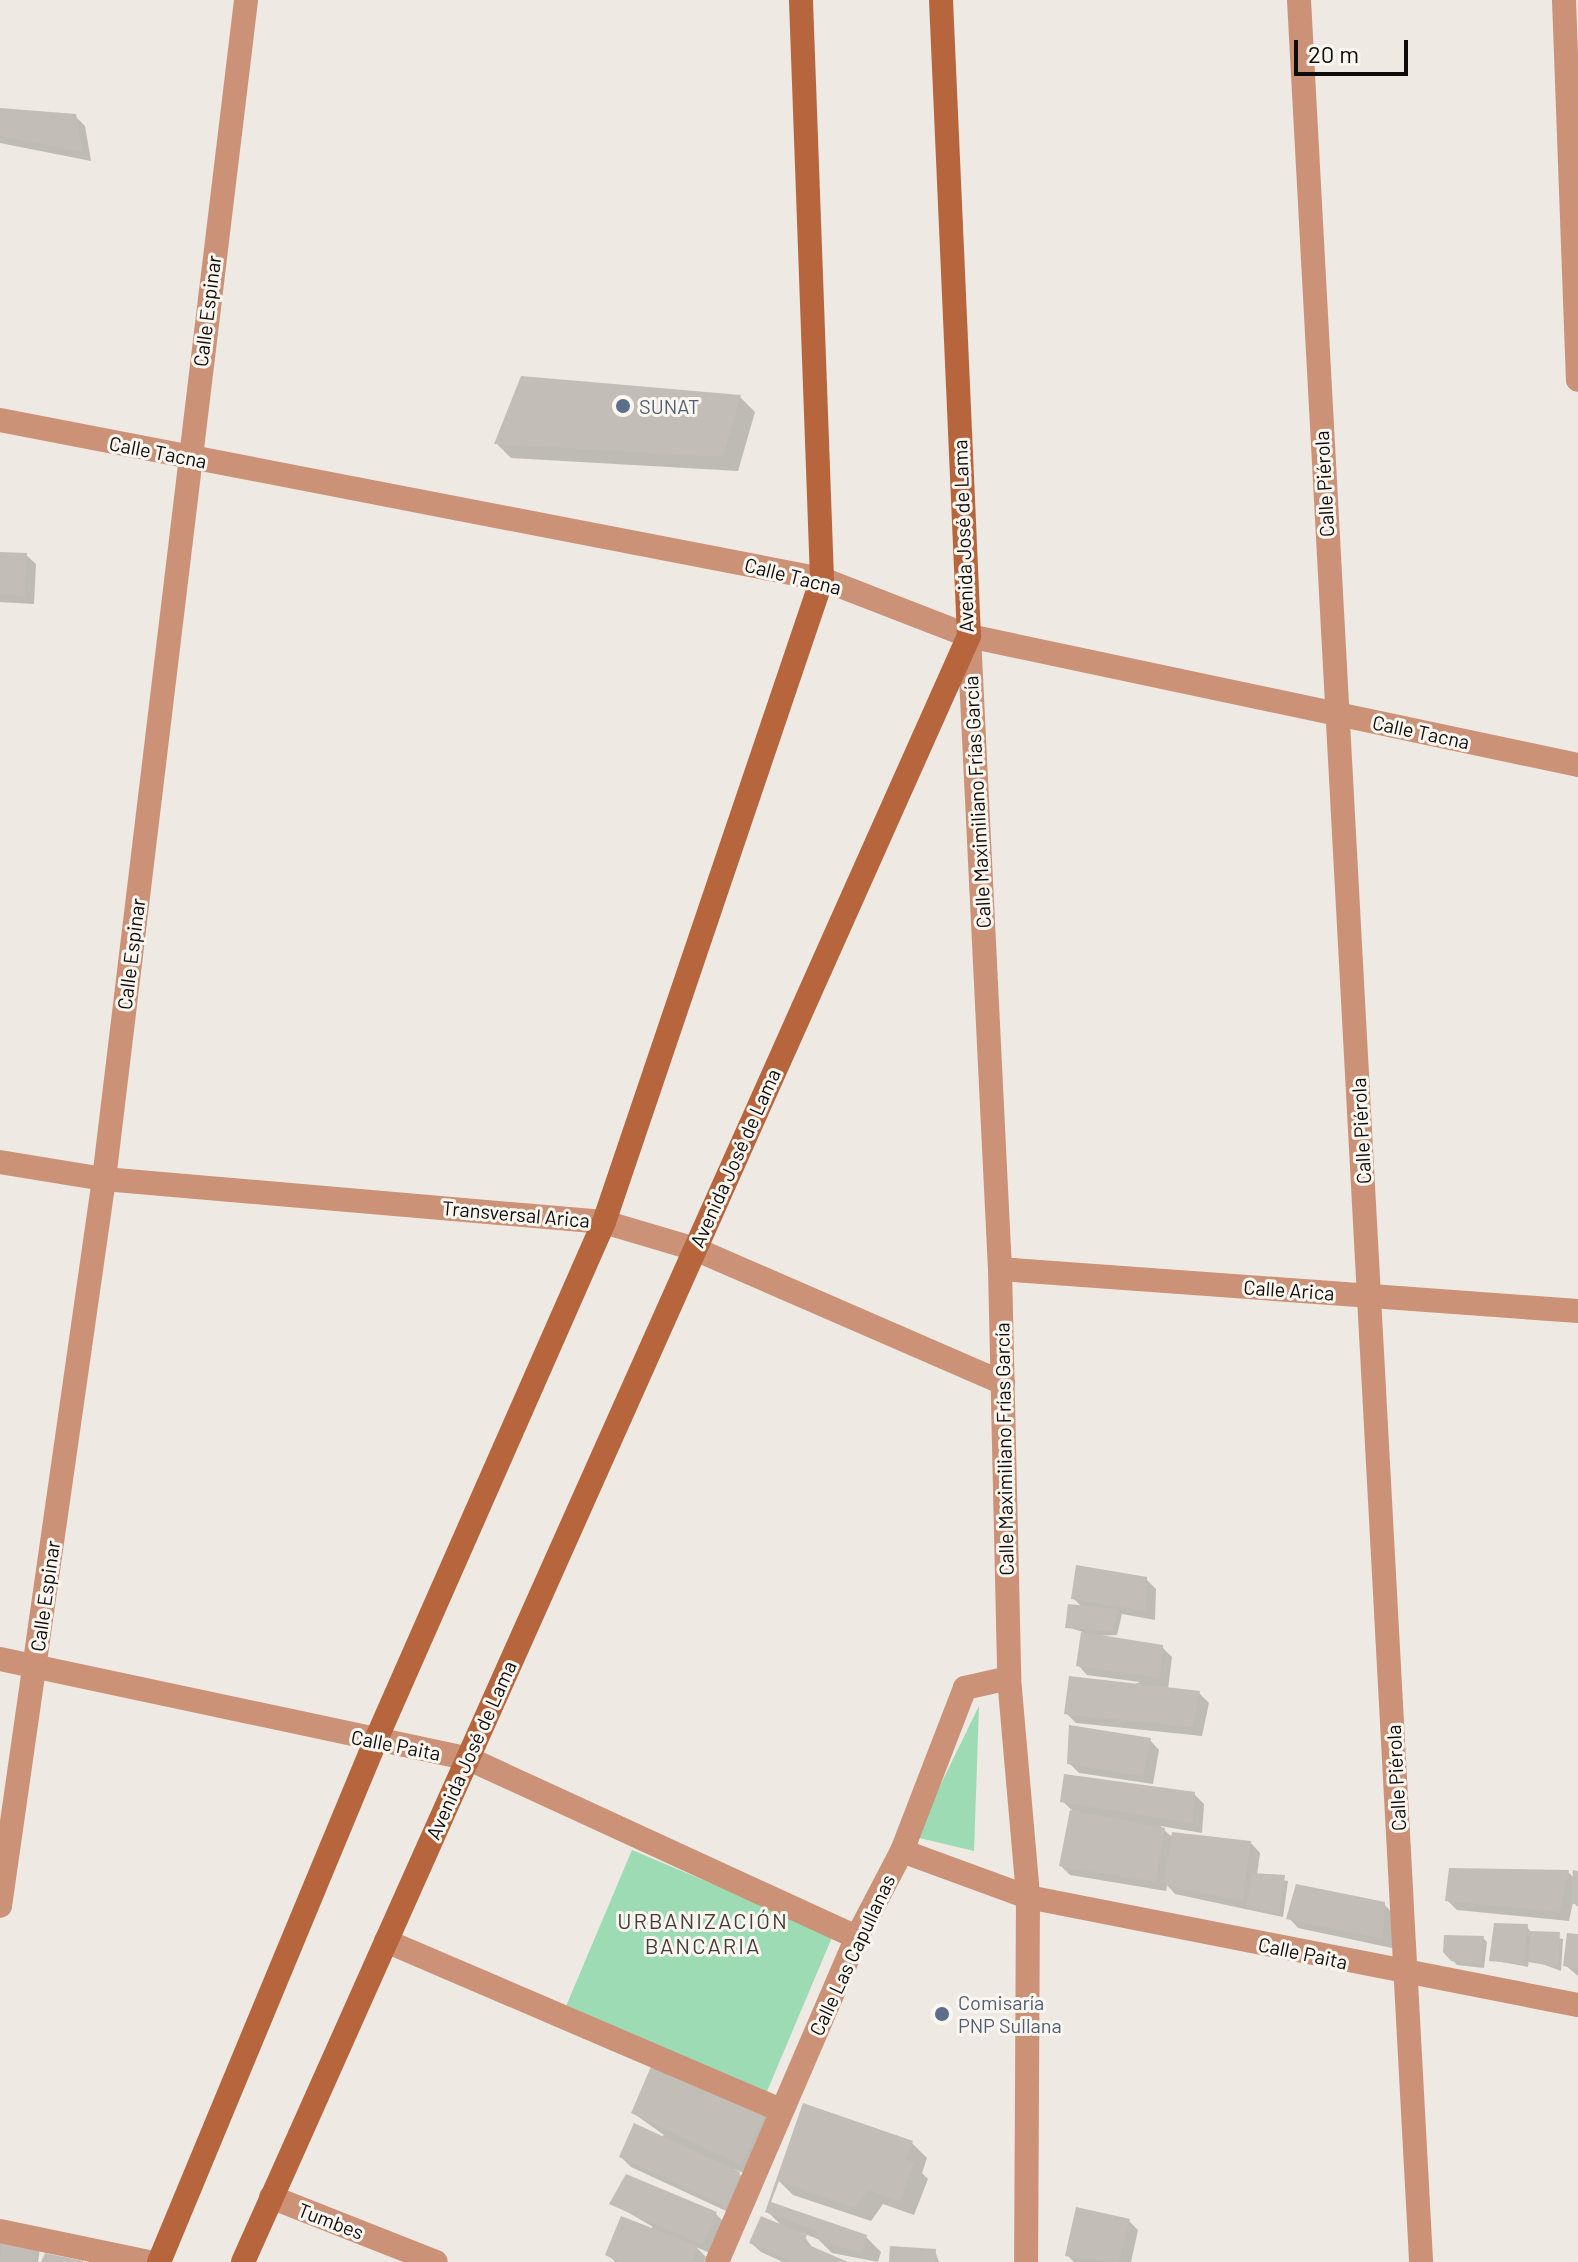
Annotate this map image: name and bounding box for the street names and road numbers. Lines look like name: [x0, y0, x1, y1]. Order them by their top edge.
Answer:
street label: Calle Espinar: [188, 254, 226, 368]
street label: Calle Piérola: [1309, 430, 1339, 538]
street label: Calle Tacna: [107, 431, 209, 473]
street label: Avenida José de Lama: [948, 439, 978, 633]
street label: Calle Tacna: [742, 552, 844, 600]
street label: Calle Maximiliano Frías García: [958, 675, 996, 929]
street label: Calle Tacna: [1370, 710, 1472, 754]
street label: Calle Espinar: [112, 897, 150, 1011]
street label: Avenida José de Lama: [685, 1065, 785, 1251]
street label: Calle Piérola: [1346, 1077, 1376, 1185]
street label: Transversal Arica: [441, 1196, 591, 1232]
street label: Calle Arica: [1243, 1275, 1335, 1305]
street label: Calle Maximiliano Frías García: [990, 1322, 1018, 1576]
street label: Calle Espinar: [25, 1539, 65, 1653]
street label: Avenida José de Lama: [421, 1657, 521, 1843]
street label: Calle Piérola: [1381, 1724, 1411, 1832]
street label: Calle Paita: [349, 1725, 443, 1765]
street label: Calle Las Capullanas: [804, 1870, 900, 2040]
street label: Calle Paita: [1256, 1932, 1350, 1974]
street label: Tumbes: [295, 2197, 367, 2245]

